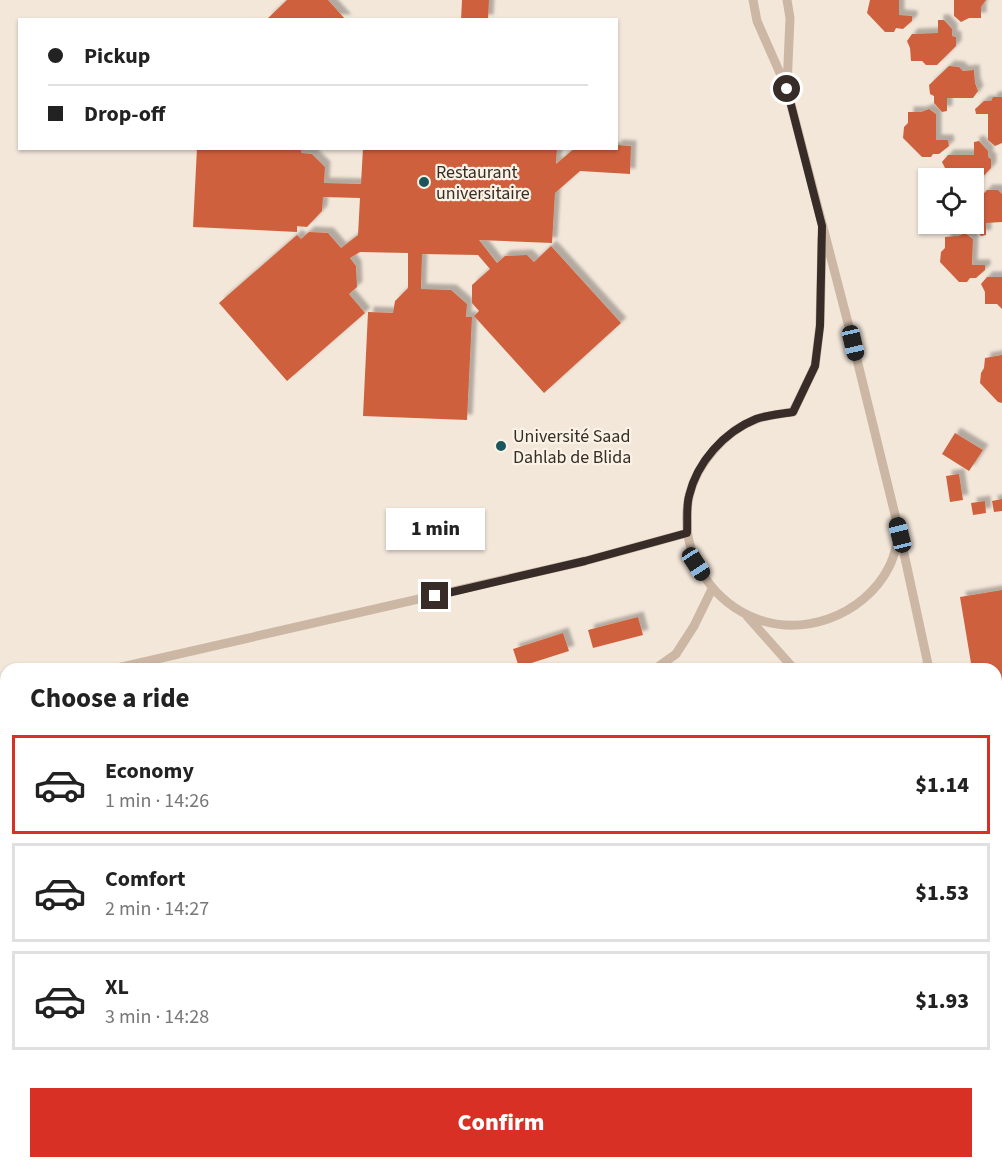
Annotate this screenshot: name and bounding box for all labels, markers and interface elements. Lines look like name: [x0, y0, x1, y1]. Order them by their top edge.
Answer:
text: Pickup: [84, 40, 150, 72]
route start: [773, 75, 800, 102]
text: Drop-off: [84, 98, 165, 130]
place label: Restaurant universitaire: [436, 160, 530, 206]
map controls: [918, 168, 984, 234]
button: locate: [918, 168, 984, 234]
marker: Restaurant universitaire: [417, 175, 431, 189]
car: [840, 323, 866, 363]
place label: Université Saad Dahlab de Blida: [513, 424, 631, 470]
marker: Université Saad Dahlab de Blida: [494, 439, 508, 453]
callout: 1 min: [386, 509, 484, 551]
text: 1 min: [411, 515, 460, 543]
car: [887, 515, 913, 555]
car: [679, 544, 713, 584]
route end: [421, 582, 448, 609]
text: Choose a ride: [30, 679, 190, 718]
text: Economy: [105, 755, 194, 787]
icon: car: [33, 758, 87, 812]
text: $1.14: [915, 769, 969, 801]
text: 1 min · 14:26: [105, 787, 209, 815]
text: Comfort: [105, 863, 186, 895]
icon: car: [33, 866, 87, 920]
text: $1.53: [915, 877, 969, 909]
text: 2 min · 14:27: [105, 895, 209, 923]
text: XL: [105, 971, 129, 1003]
icon: car: [33, 974, 87, 1028]
text: $1.93: [915, 985, 969, 1017]
text: 3 min · 14:28: [105, 1003, 209, 1031]
button: Confirm: [30, 1088, 972, 1157]

